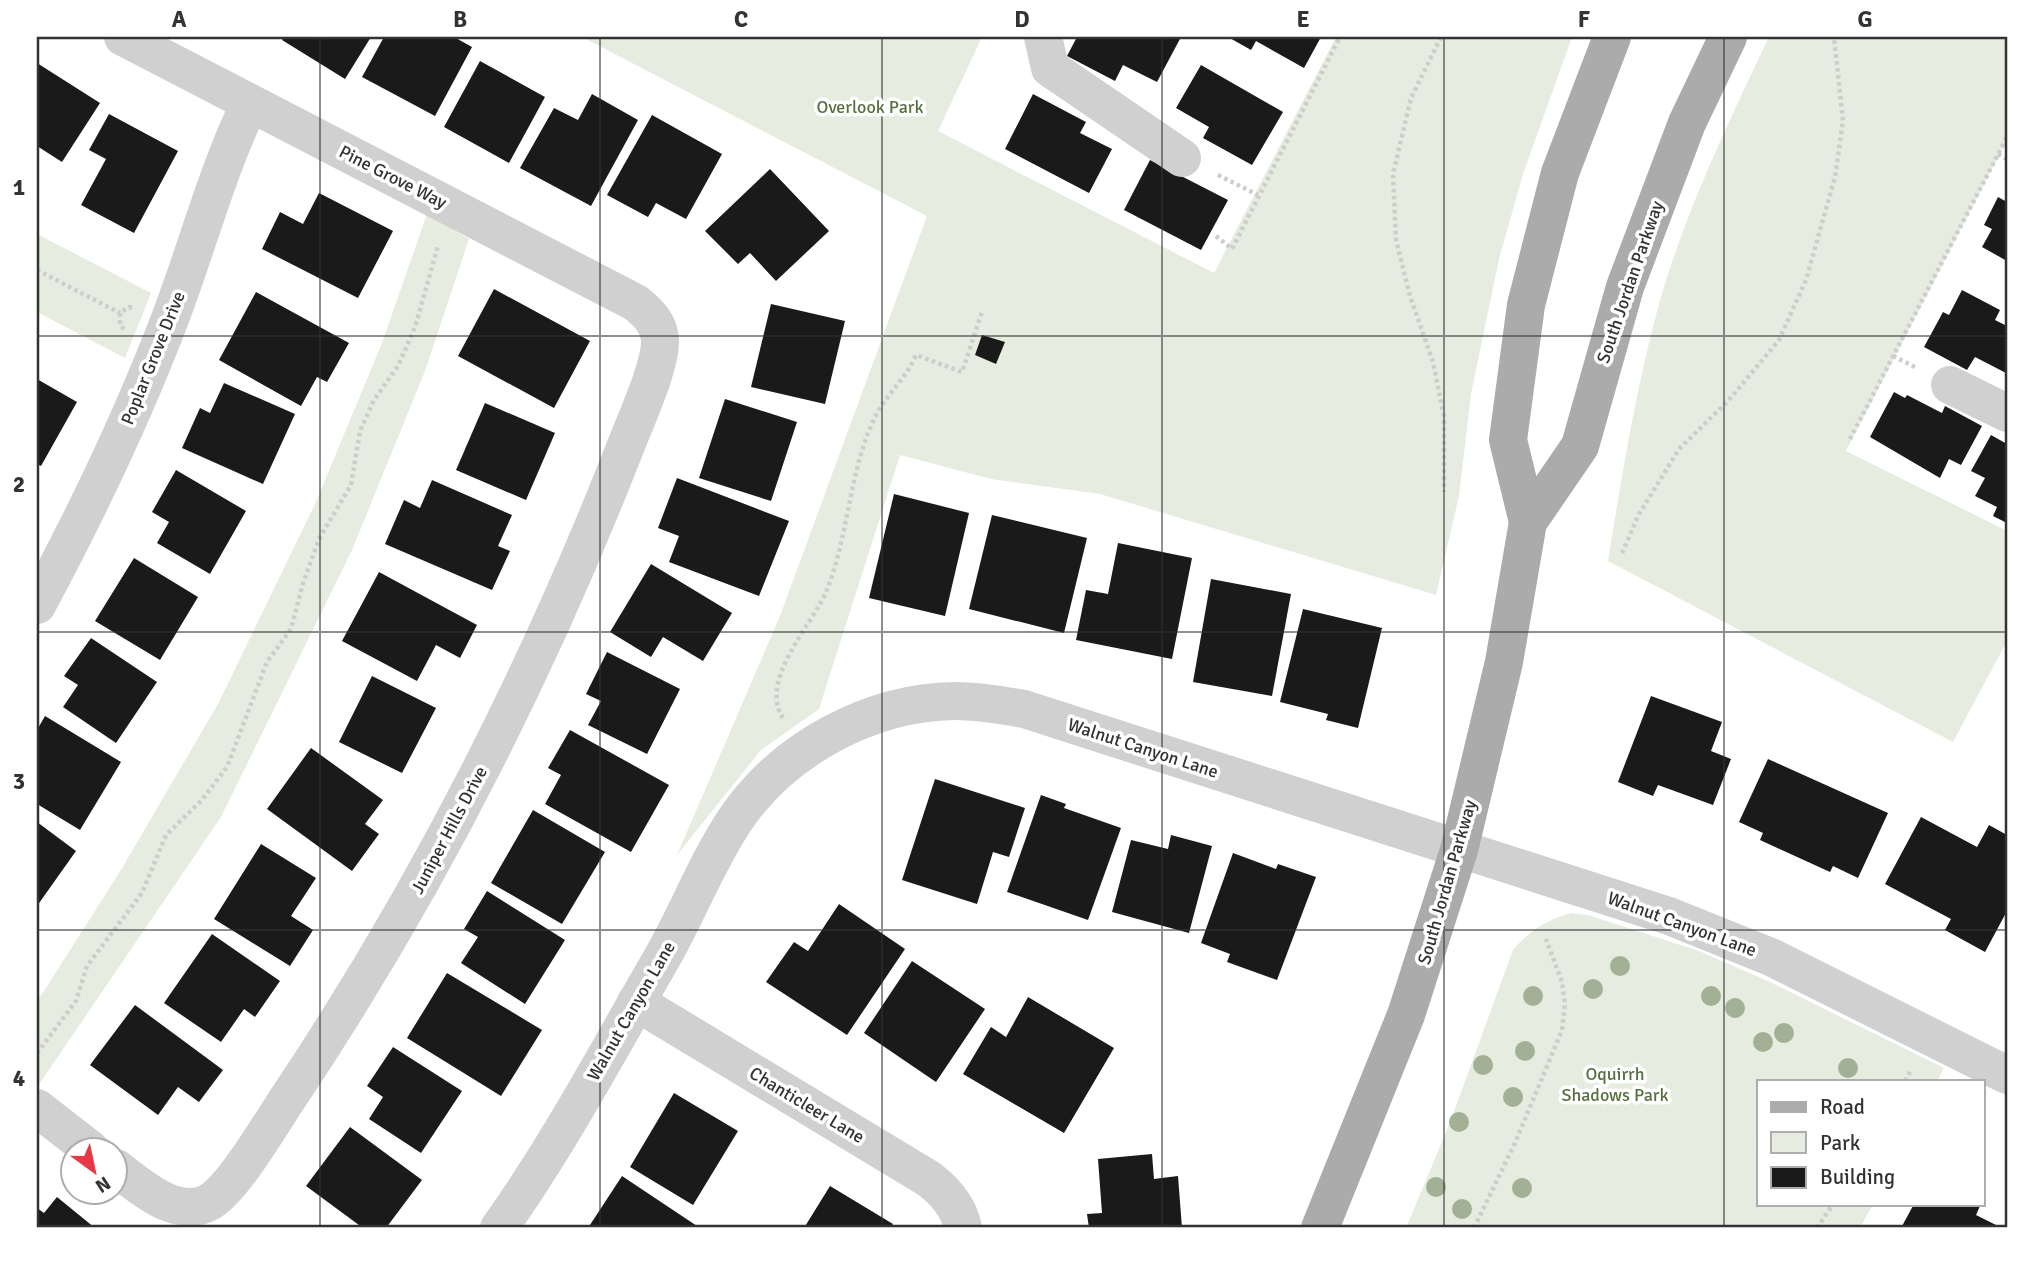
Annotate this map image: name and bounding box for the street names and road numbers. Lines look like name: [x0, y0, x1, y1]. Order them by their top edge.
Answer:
street label: Pine Grove Way: [336, 140, 451, 214]
street label: South Jordan Parkway: [1592, 197, 1668, 366]
street label: Poplar Grove Drive: [116, 288, 190, 428]
street label: Walnut Canyon Lane: [1065, 713, 1221, 783]
street label: Juniper Hills Drive: [406, 762, 492, 898]
street label: South Jordan Parkway: [1413, 797, 1481, 967]
street label: Walnut Canyon Lane: [1605, 887, 1759, 961]
street label: Walnut Canyon Lane: [582, 938, 680, 1084]
street label: Chanticleer Lane: [745, 1062, 869, 1148]

